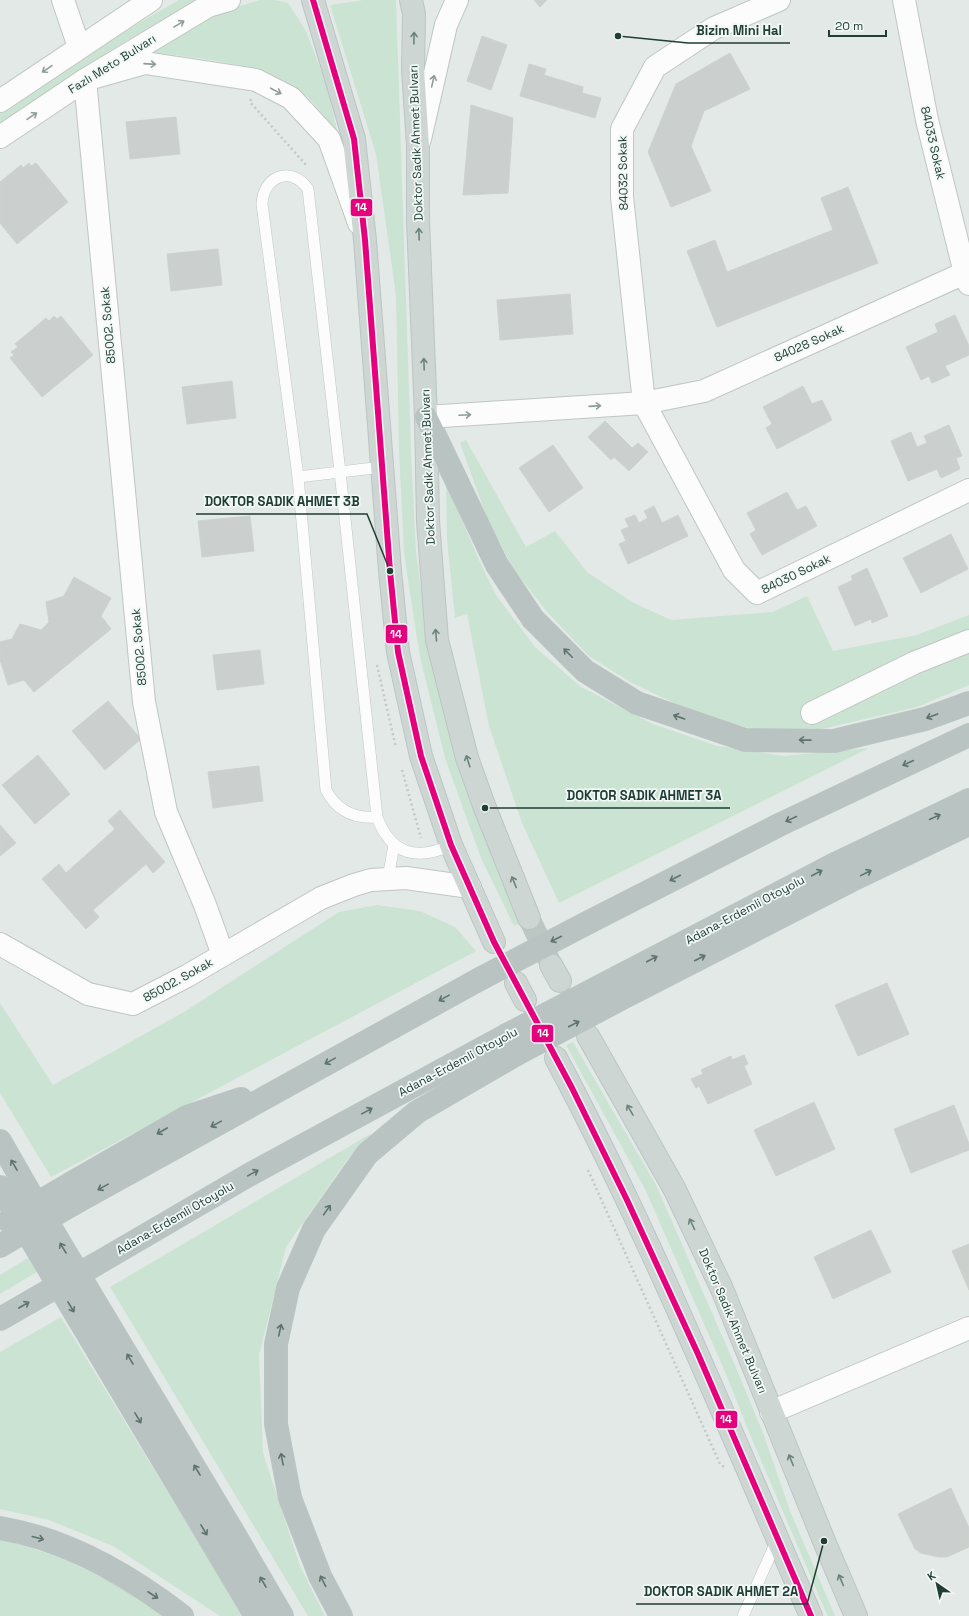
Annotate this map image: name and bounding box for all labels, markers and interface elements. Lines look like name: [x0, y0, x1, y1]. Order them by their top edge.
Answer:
scale bar: [829, 12, 886, 38]
callout: Bizim Mini Hal: [688, 18, 790, 43]
text: 20 m: [835, 18, 863, 34]
one-way arrow: [173, 20, 184, 28]
text: Bizim Mini Hal: [696, 22, 782, 39]
street label: Fazlı Meto Bulvarı: [65, 31, 159, 97]
one-way arrow: [410, 32, 418, 45]
one-way arrow: [143, 61, 156, 68]
one-way arrow: [42, 65, 53, 73]
street label: Doktor Sadık Ahmet Bulvarı: [405, 65, 427, 221]
one-way arrow: [430, 75, 438, 88]
one-way arrow: [270, 87, 282, 95]
street label: 84033 Sokak: [917, 105, 949, 182]
one-way arrow: [27, 112, 38, 120]
street label: 84032 Sokak: [614, 135, 632, 210]
line badge: 14: [350, 198, 373, 217]
text: 14: [355, 200, 367, 214]
one-way arrow: [415, 228, 422, 241]
street label: 85002. Sokak: [97, 285, 119, 364]
street label: 84028 Sokak: [772, 320, 847, 366]
one-way arrow: [420, 358, 428, 371]
street label: Doktor Sadık Ahmet Bulvarı: [417, 389, 439, 545]
one-way arrow: [588, 403, 601, 410]
one-way arrow: [458, 411, 471, 418]
callout: DOKTOR SADIK AHMET 3B: [196, 489, 367, 514]
text: DOKTOR SADIK AHMET 3B: [204, 493, 360, 510]
street label: 84030 Sokak: [759, 550, 834, 598]
street label: 85002. Sokak: [128, 607, 150, 686]
line badge: 14: [385, 624, 408, 644]
text: 14: [390, 627, 402, 641]
one-way arrow: [433, 629, 440, 642]
one-way arrow: [563, 648, 573, 658]
one-way arrow: [673, 713, 685, 721]
one-way arrow: [926, 713, 939, 720]
one-way arrow: [799, 736, 812, 744]
one-way arrow: [464, 754, 471, 767]
one-way arrow: [903, 760, 915, 767]
callout: DOKTOR SADIK AHMET 3A: [558, 783, 730, 808]
text: DOKTOR SADIK AHMET 3A: [567, 787, 722, 804]
one-way arrow: [928, 813, 940, 820]
one-way arrow: [785, 816, 797, 823]
one-way arrow: [811, 868, 823, 876]
one-way arrow: [859, 869, 871, 876]
street label: Adana-Erdemli Otoyolu: [683, 872, 807, 948]
one-way arrow: [669, 875, 681, 882]
one-way arrow: [510, 877, 517, 889]
one-way arrow: [551, 936, 563, 943]
street label: 85002. Sokak: [140, 954, 216, 1006]
one-way arrow: [694, 954, 706, 961]
one-way arrow: [646, 955, 658, 962]
one-way arrow: [438, 995, 450, 1003]
one-way arrow: [568, 1019, 580, 1027]
street label: Adana-Erdemli Otoyolu: [396, 1024, 520, 1100]
line badge: 14: [531, 1024, 554, 1043]
text: 14: [537, 1026, 549, 1040]
one-way arrow: [324, 1057, 336, 1065]
one-way arrow: [626, 1104, 634, 1116]
one-way arrow: [361, 1107, 373, 1115]
one-way arrow: [210, 1120, 222, 1128]
one-way arrow: [156, 1128, 168, 1136]
one-way arrow: [9, 1159, 17, 1171]
one-way arrow: [247, 1169, 259, 1177]
street label: Adana-Erdemli Otoyolu: [114, 1178, 236, 1258]
one-way arrow: [97, 1184, 109, 1192]
one-way arrow: [323, 1205, 331, 1216]
one-way arrow: [687, 1219, 695, 1231]
one-way arrow: [58, 1242, 66, 1254]
street label: Doktor Sadık Ahmet Bulvarı: [695, 1246, 771, 1396]
one-way arrow: [18, 1301, 30, 1309]
one-way arrow: [68, 1301, 76, 1313]
one-way arrow: [276, 1323, 284, 1336]
one-way arrow: [125, 1353, 133, 1365]
line badge: 14: [715, 1410, 738, 1429]
one-way arrow: [134, 1412, 142, 1424]
text: 14: [720, 1412, 732, 1426]
one-way arrow: [278, 1453, 286, 1466]
one-way arrow: [786, 1455, 794, 1467]
one-way arrow: [192, 1464, 200, 1476]
one-way arrow: [201, 1524, 209, 1536]
one-way arrow: [31, 1535, 44, 1542]
north arrow: [917, 1564, 957, 1604]
text: K: [925, 1568, 938, 1583]
one-way arrow: [837, 1575, 844, 1587]
one-way arrow: [258, 1576, 266, 1588]
one-way arrow: [319, 1576, 327, 1588]
callout: DOKTOR SADIK AHMET 2A: [636, 1579, 807, 1604]
text: DOKTOR SADIK AHMET 2A: [644, 1583, 799, 1600]
one-way arrow: [148, 1591, 159, 1600]

